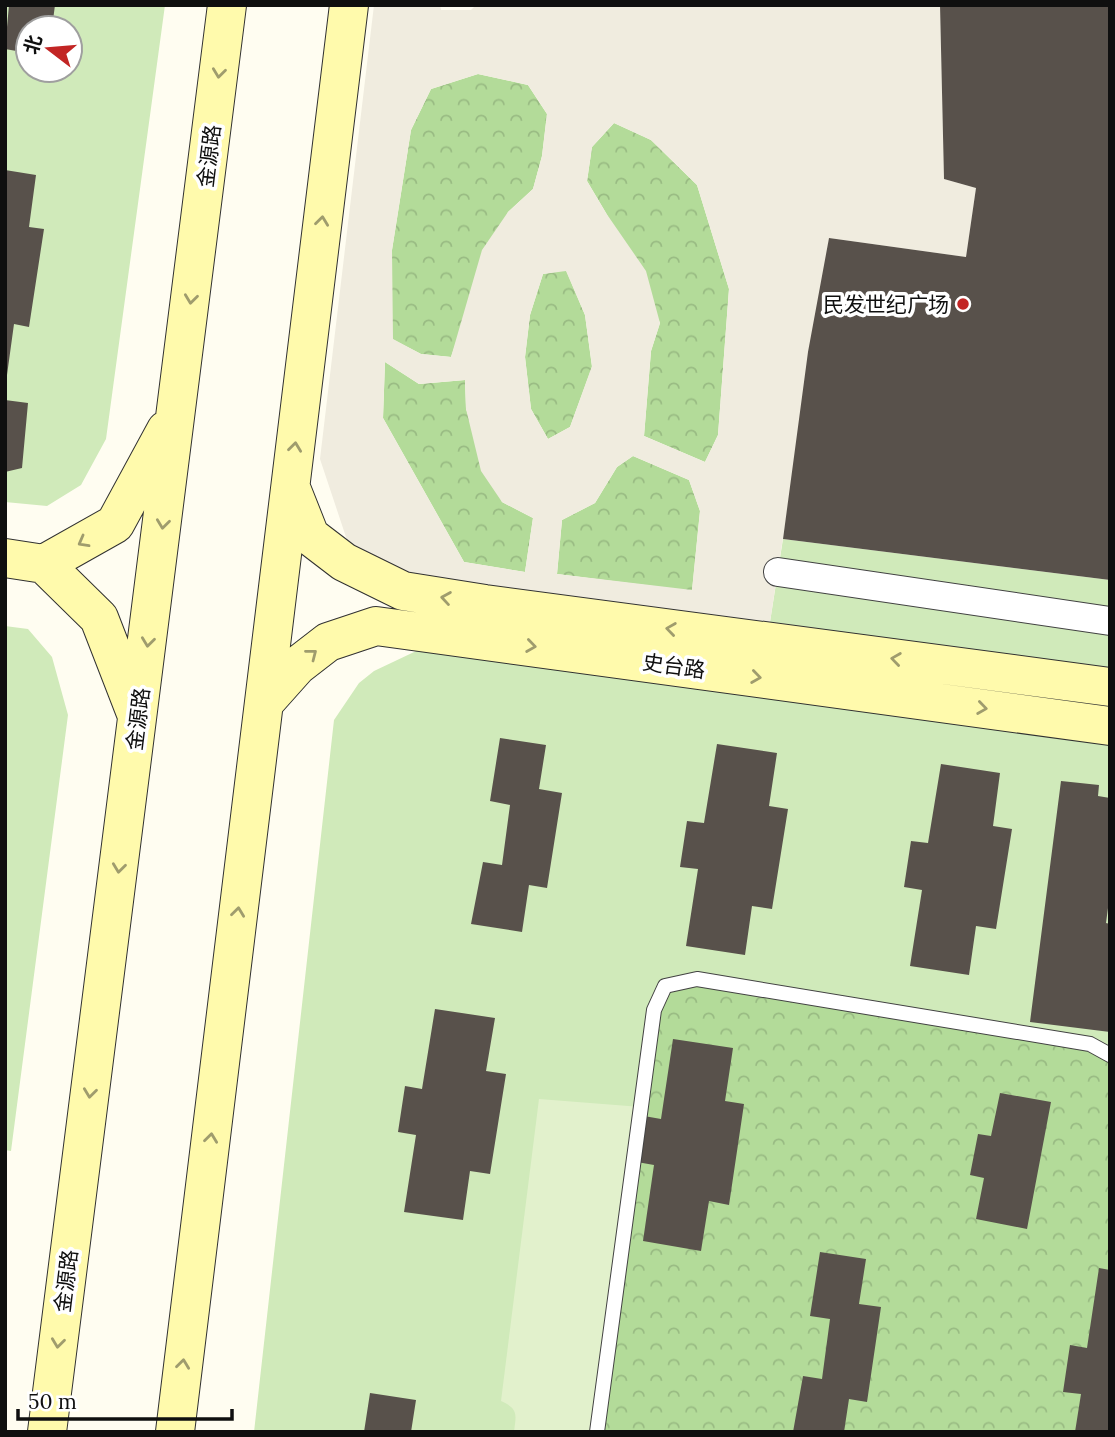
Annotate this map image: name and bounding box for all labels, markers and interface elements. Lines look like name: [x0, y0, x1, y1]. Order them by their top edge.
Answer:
north arrow: [14, 14, 84, 84]
text: 北: [19, 32, 47, 57]
one-way arrow: [212, 67, 227, 79]
street label: 金源路: [192, 123, 226, 189]
one-way arrow: [315, 215, 330, 227]
place label: 民发世纪广场: [823, 291, 949, 318]
one-way arrow: [183, 293, 198, 305]
marker: 民发世纪广场: [955, 296, 971, 312]
one-way arrow: [287, 441, 302, 453]
one-way arrow: [155, 519, 170, 530]
one-way arrow: [78, 534, 91, 547]
one-way arrow: [440, 591, 451, 606]
one-way arrow: [665, 621, 677, 636]
one-way arrow: [140, 636, 155, 648]
one-way arrow: [525, 639, 537, 654]
street label: 史台路: [641, 648, 707, 684]
one-way arrow: [304, 650, 316, 663]
one-way arrow: [891, 651, 902, 666]
one-way arrow: [751, 669, 762, 684]
street label: 金源路: [121, 686, 155, 752]
one-way arrow: [976, 700, 988, 715]
one-way arrow: [111, 862, 126, 874]
one-way arrow: [231, 906, 246, 918]
one-way arrow: [83, 1088, 98, 1099]
one-way arrow: [203, 1132, 218, 1144]
street label: 金源路: [49, 1248, 83, 1314]
one-way arrow: [51, 1338, 66, 1349]
one-way arrow: [176, 1358, 191, 1370]
scale bar: [18, 1378, 231, 1422]
text: 50 m: [28, 1388, 77, 1415]

